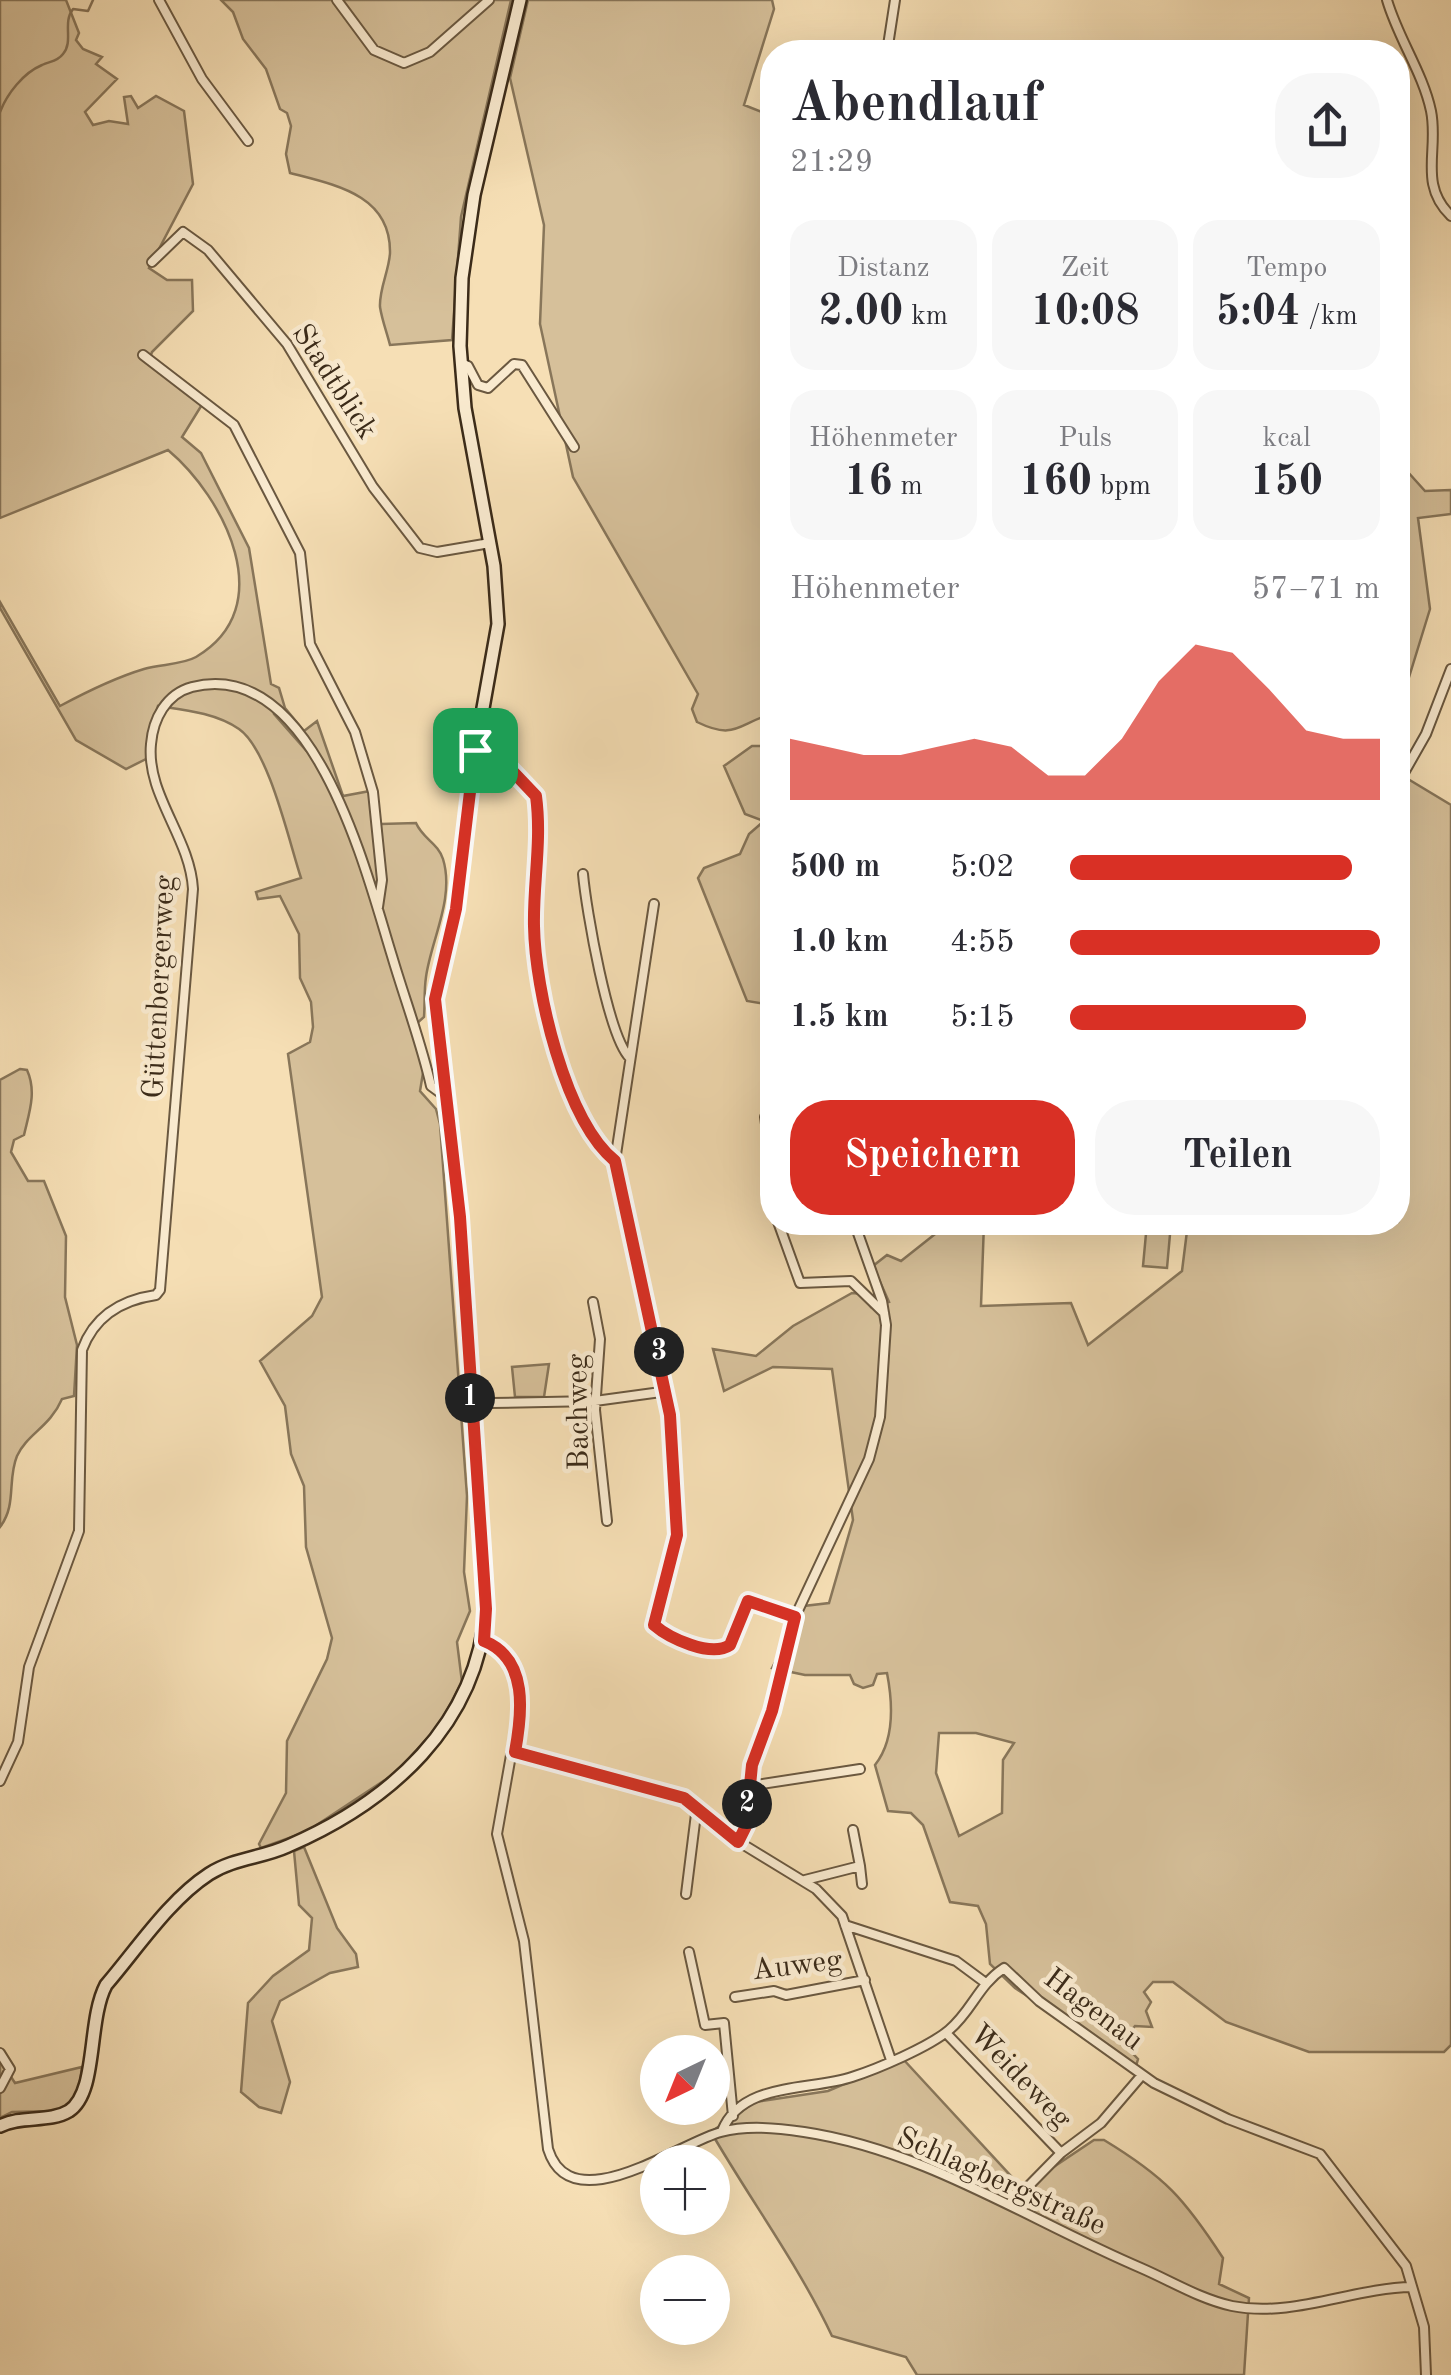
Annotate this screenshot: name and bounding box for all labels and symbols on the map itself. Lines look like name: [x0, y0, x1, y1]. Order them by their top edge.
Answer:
street label: Stadtblick: [286, 319, 382, 445]
pin: [433, 708, 518, 793]
street label: Güttenbergerweg: [139, 874, 181, 1100]
pin: 3: [634, 1327, 684, 1377]
street label: Bachweg: [563, 1353, 595, 1471]
pin: 1: [445, 1373, 495, 1423]
pin: 2: [722, 1779, 772, 1829]
street label: Auweg: [750, 1946, 844, 1986]
street label: Hagenau: [1038, 1963, 1148, 2057]
street label: Weideweg: [963, 2019, 1077, 2135]
north arrow: [640, 2035, 730, 2125]
street label: Schlagbergstraße: [892, 2123, 1110, 2241]

